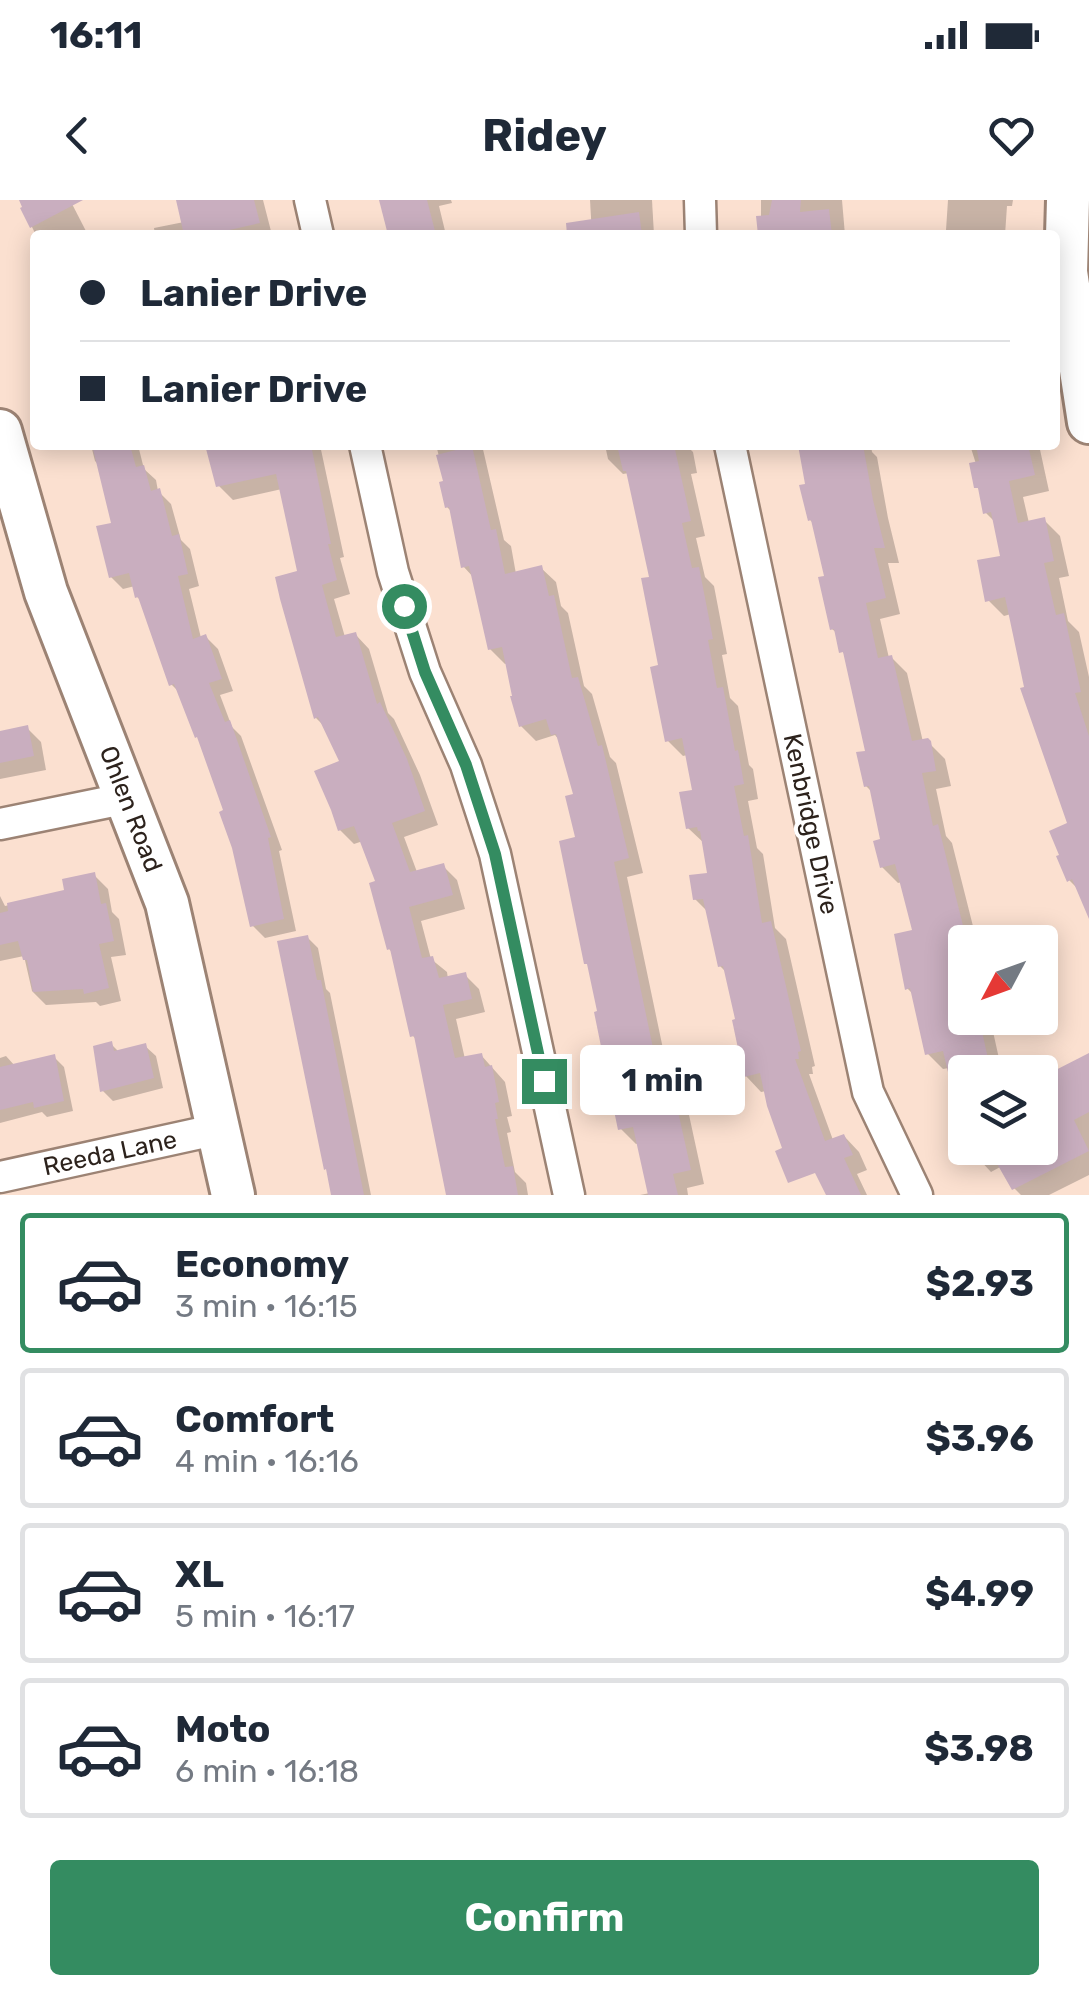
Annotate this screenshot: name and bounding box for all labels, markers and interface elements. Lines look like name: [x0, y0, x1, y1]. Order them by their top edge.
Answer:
text: 16:11: [50, 12, 143, 58]
icon: back: [50, 108, 105, 163]
icon: heart: [984, 108, 1039, 163]
text: Ridey: [482, 109, 607, 162]
text: Lanier Drive: [140, 270, 367, 316]
text: Lanier Drive: [140, 366, 367, 412]
route start: [382, 584, 427, 629]
street label: Kenbridge Drive: [778, 731, 844, 917]
street label: Ohlen Road: [94, 742, 168, 876]
north arrow: [948, 925, 1058, 1035]
map controls: [948, 925, 1058, 1165]
callout: 1 min: [579, 1046, 744, 1116]
button: layers: [948, 1055, 1058, 1165]
route end: [522, 1059, 567, 1104]
text: 1 min: [622, 1061, 703, 1099]
street label: Reeda Lane: [40, 1125, 180, 1181]
icon: car: [55, 1238, 145, 1328]
text: Economy: [175, 1241, 349, 1287]
text: $2.93: [926, 1260, 1034, 1306]
text: 3 min · 16:15: [175, 1287, 358, 1325]
icon: car: [55, 1393, 145, 1483]
text: Comfort: [175, 1396, 334, 1442]
text: $3.96: [925, 1415, 1034, 1461]
text: 4 min · 16:16: [175, 1442, 359, 1480]
icon: car: [55, 1548, 145, 1638]
text: XL: [175, 1551, 224, 1597]
text: $4.99: [925, 1570, 1034, 1616]
text: 5 min · 16:17: [175, 1597, 355, 1635]
icon: car: [55, 1703, 145, 1793]
text: Moto: [175, 1706, 271, 1752]
text: $3.98: [924, 1725, 1034, 1771]
text: 6 min · 16:18: [175, 1752, 359, 1790]
button: Confirm: [50, 1860, 1039, 1975]

